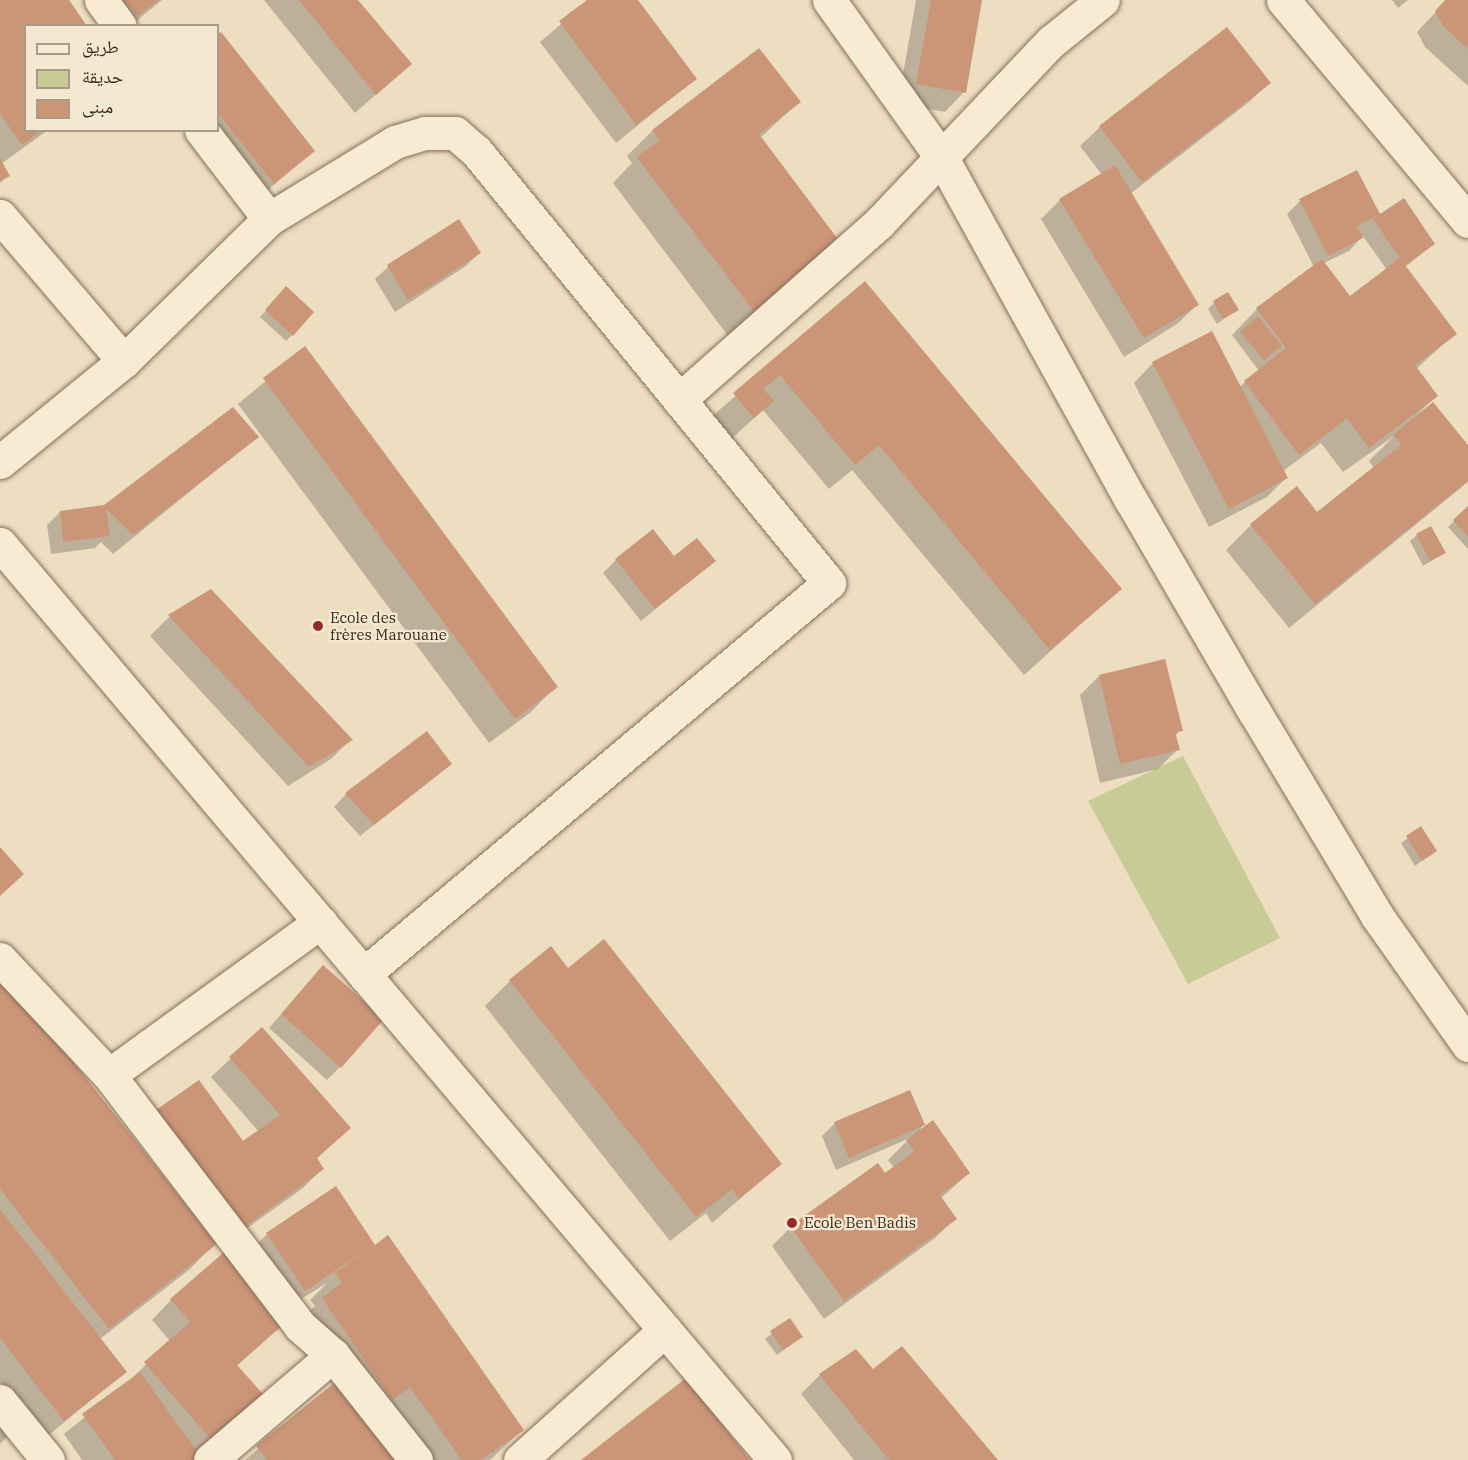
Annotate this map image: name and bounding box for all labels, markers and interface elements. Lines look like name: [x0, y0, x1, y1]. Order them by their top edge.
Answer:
legend: [24, 24, 219, 132]
text: طريق: [82, 35, 119, 58]
text: حديقة: [82, 65, 123, 88]
text: مبنى: [82, 95, 113, 118]
place label: Ecole des frères Marouane: [330, 608, 447, 643]
marker: Ecole des frères Marouane: [311, 619, 325, 633]
place label: Ecole Ben Badis: [804, 1214, 916, 1232]
marker: Ecole Ben Badis: [785, 1216, 799, 1230]

